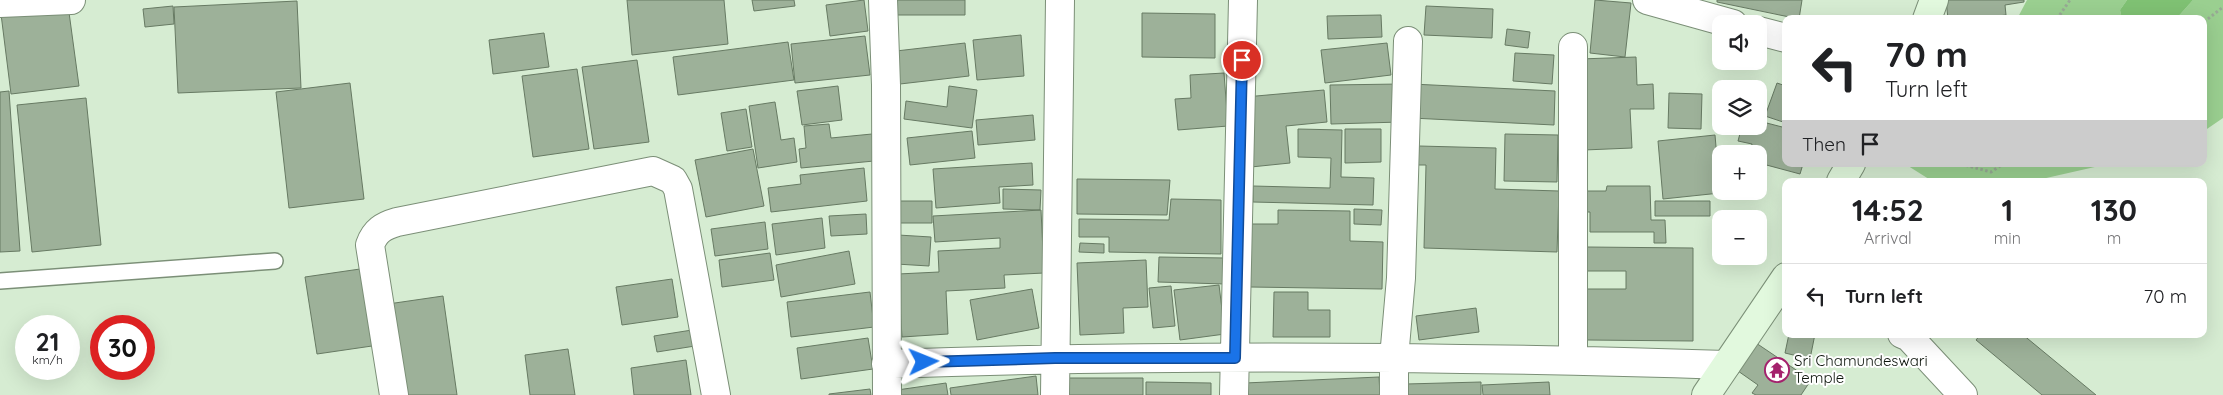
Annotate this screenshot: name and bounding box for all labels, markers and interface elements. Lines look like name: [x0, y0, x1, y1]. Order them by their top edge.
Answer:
map controls: [1712, 15, 1767, 265]
button: sound: [1712, 15, 1767, 70]
text: 70 m: [1885, 32, 1968, 76]
icon: left: [1802, 35, 1867, 100]
pin: [1221, 39, 1263, 81]
icon: arrive: [1228, 46, 1256, 74]
text: Turn left: [1885, 75, 1968, 103]
button: layers: [1712, 80, 1767, 135]
icon: arrive: [1856, 130, 1884, 158]
text: Then: [1802, 132, 1846, 156]
button: +: [1712, 145, 1767, 200]
text: 14:52: [1852, 191, 1924, 229]
text: 1: [2001, 191, 2013, 229]
text: 130: [2091, 191, 2137, 229]
button: −: [1712, 210, 1767, 265]
text: Arrival: [1864, 228, 1912, 248]
text: min: [1994, 228, 2021, 248]
text: m: [2107, 228, 2121, 248]
icon: left: [1802, 282, 1830, 310]
text: Turn left: [1845, 284, 1923, 308]
text: 70 m: [2143, 284, 2187, 308]
speed limit sign: 30: [90, 315, 155, 380]
text: 21: [36, 326, 59, 357]
position arrow: [897, 335, 949, 387]
place label: Sri Chamundeswari Temple: [1794, 351, 1928, 387]
text: km/h: [32, 352, 63, 367]
temple icon: Sri Chamundeswari Temple: [1764, 357, 1790, 383]

